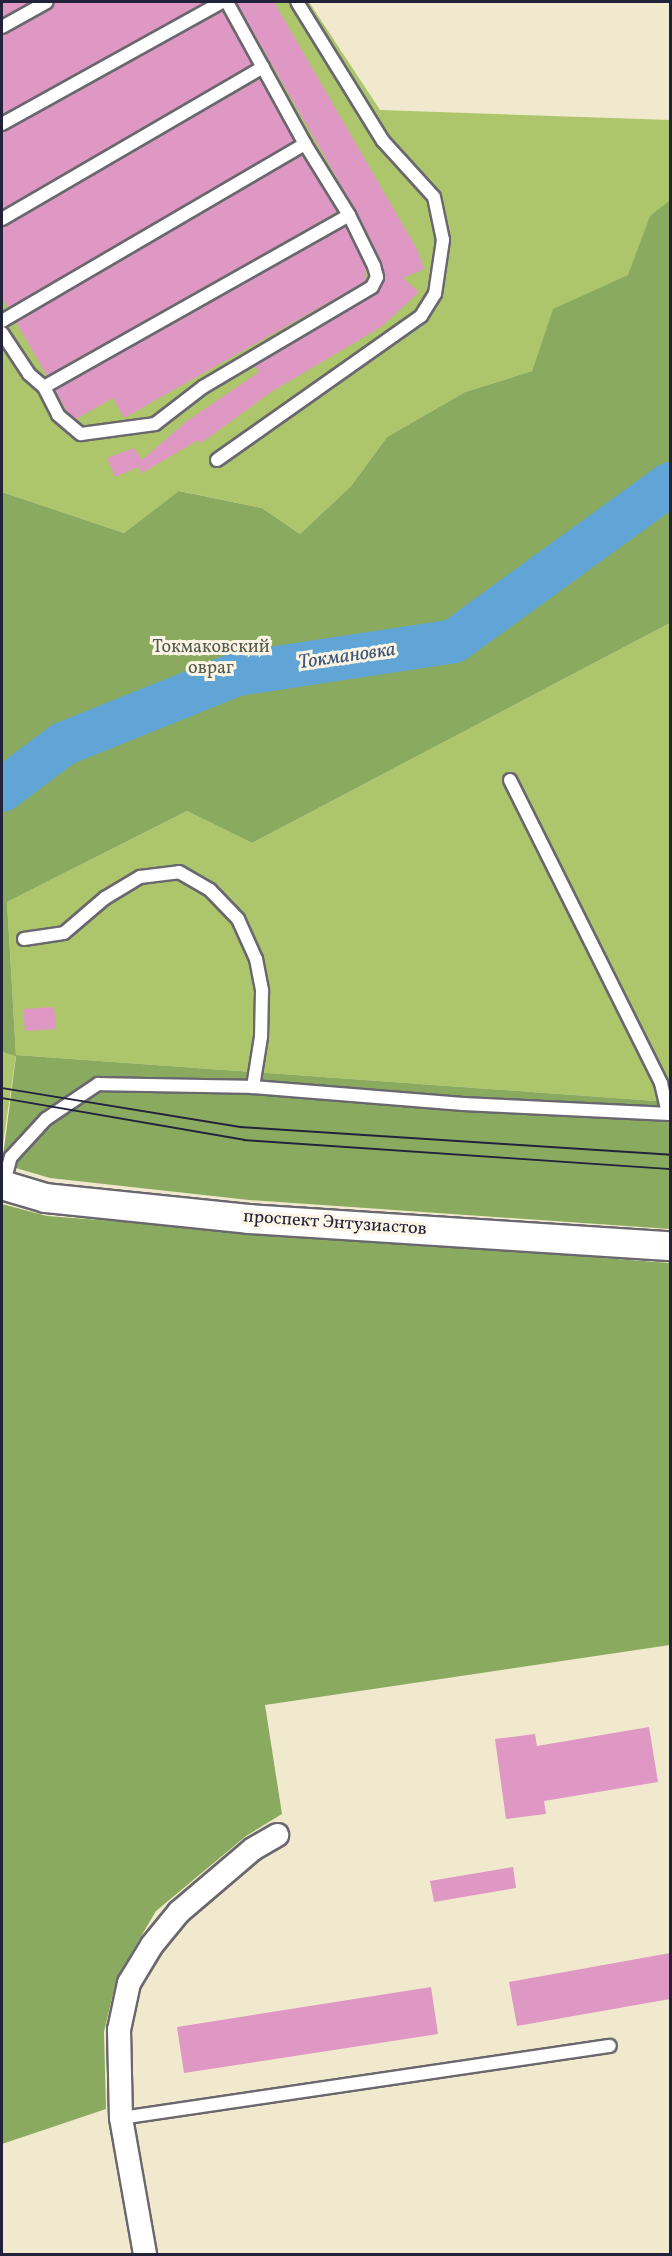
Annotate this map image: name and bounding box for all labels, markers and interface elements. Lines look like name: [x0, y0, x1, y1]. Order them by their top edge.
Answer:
park label: Токмаковский овраг: [152, 638, 270, 680]
water label: Токмановка: [297, 638, 397, 676]
street label: проспект Энтузиастов: [243, 1207, 427, 1241]

